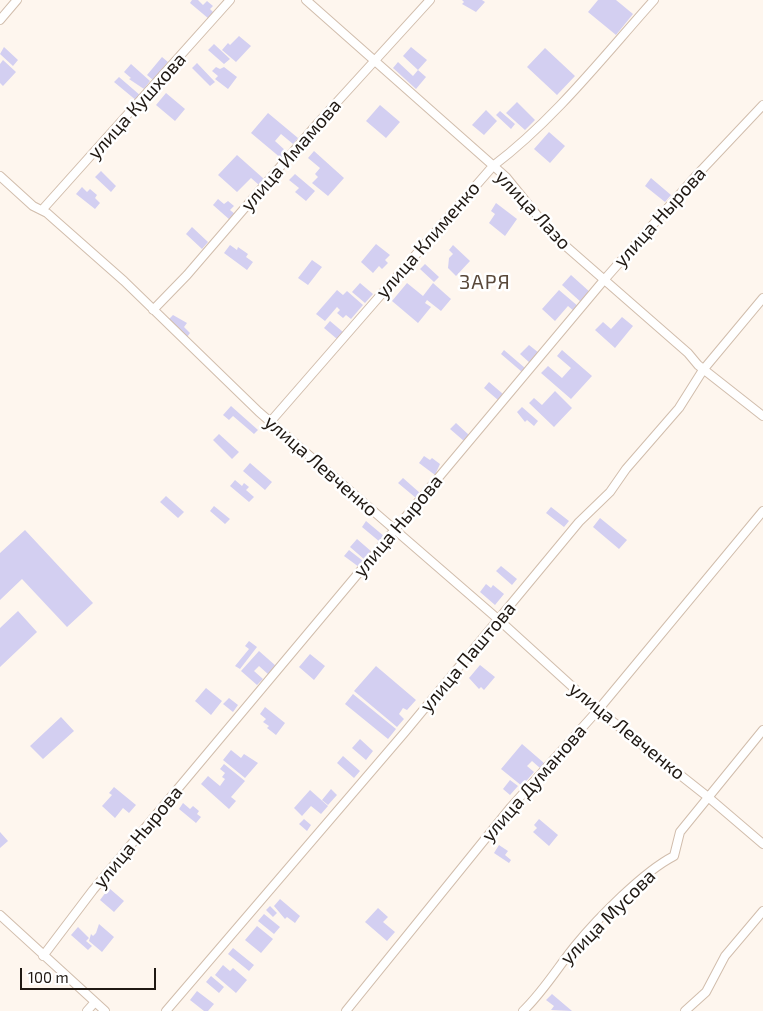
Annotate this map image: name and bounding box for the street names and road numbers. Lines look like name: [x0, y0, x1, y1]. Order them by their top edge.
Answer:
street label: улица Кушхова: [83, 48, 191, 164]
street label: улица Имамова: [236, 94, 346, 216]
street label: улица Нырова: [609, 162, 711, 272]
street label: улица Лазо: [490, 166, 576, 254]
street label: улица Клименко: [371, 177, 485, 303]
street label: улица Левченко: [260, 411, 382, 521]
street label: улица Нырова: [349, 470, 447, 582]
street label: улица Паштова: [415, 597, 521, 717]
street label: улица Левченко: [564, 677, 690, 785]
street label: улица Думанова: [477, 720, 591, 846]
street label: улица Нырова: [89, 781, 187, 893]
street label: улица Мусова: [556, 865, 660, 969]

